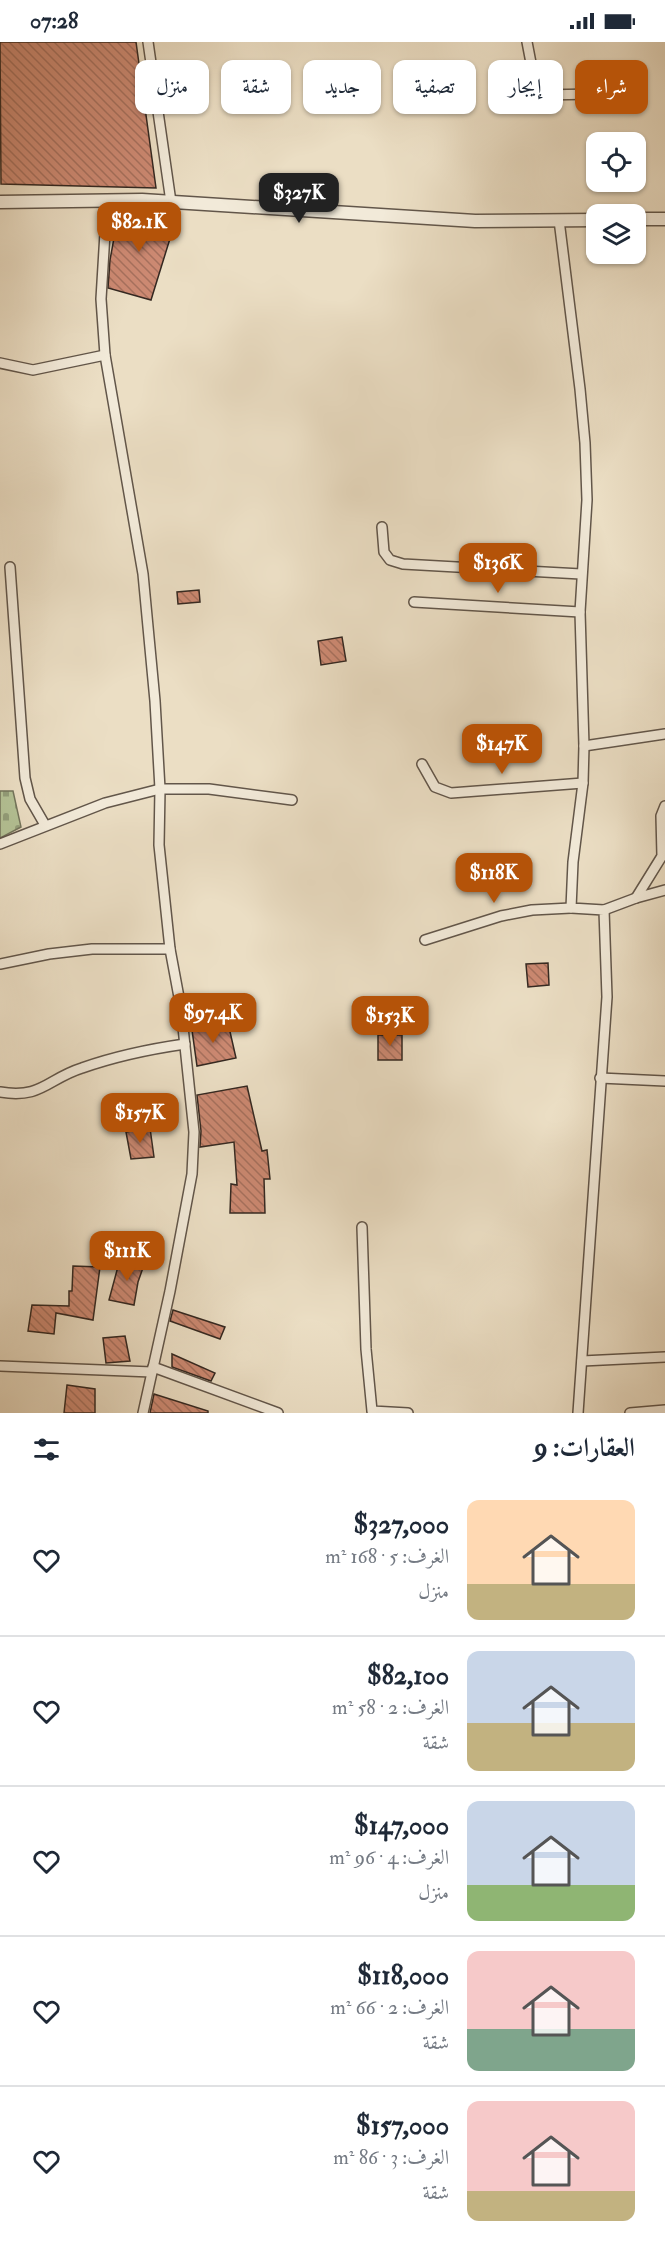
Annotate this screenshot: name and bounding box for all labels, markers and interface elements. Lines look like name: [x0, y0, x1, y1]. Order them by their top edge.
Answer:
text: 07:28: [30, 7, 78, 35]
chip: منزل: [135, 60, 209, 114]
chip: شقة: [221, 60, 291, 114]
chip: جديد: [303, 60, 381, 114]
chip: تصفية: [393, 60, 476, 114]
chip: إيجار: [488, 60, 563, 114]
chip: شراء: [575, 60, 648, 114]
map controls: [586, 132, 646, 264]
button: locate: [586, 132, 646, 192]
pin: $327K: [257, 173, 341, 224]
text: $327K: [273, 180, 325, 205]
pin: $82.1K: [90, 202, 188, 253]
button: layers: [586, 204, 646, 264]
text: $82.1K: [111, 209, 167, 234]
pin: $136K: [456, 543, 540, 594]
text: $136K: [473, 550, 523, 575]
pin: $147K: [460, 724, 544, 775]
text: $147K: [476, 731, 528, 756]
pin: $118K: [452, 853, 536, 904]
text: $118K: [470, 860, 518, 885]
pin: $97.4K: [164, 993, 262, 1044]
pin: $153K: [348, 996, 432, 1047]
text: $97.4K: [183, 1000, 243, 1025]
text: $153K: [366, 1003, 414, 1028]
pin: $157K: [98, 1093, 182, 1144]
text: $157K: [115, 1100, 165, 1125]
pin: $111K: [85, 1231, 169, 1282]
text: $111K: [104, 1238, 150, 1263]
text: العقارات: 9: [534, 1432, 635, 1464]
icon: filters: [30, 1433, 63, 1466]
text: $327,000: [354, 1509, 449, 1541]
icon: home: [515, 1524, 587, 1596]
icon: heart: [30, 1544, 63, 1577]
text: الغرف: 5 · 168 m²: [325, 1544, 449, 1569]
text: منزل: [418, 1579, 449, 1604]
text: $82,100: [367, 1660, 449, 1692]
icon: home: [515, 1675, 587, 1747]
icon: heart: [30, 1695, 63, 1728]
text: الغرف: 2 · 58 m²: [332, 1695, 449, 1720]
text: شقة: [423, 1730, 449, 1755]
text: $147,000: [354, 1810, 449, 1842]
icon: home: [515, 1825, 587, 1897]
icon: heart: [30, 1845, 63, 1878]
text: الغرف: 4 · 96 m²: [329, 1845, 449, 1870]
text: منزل: [418, 1880, 449, 1905]
text: $118,000: [357, 1960, 449, 1992]
icon: home: [515, 1975, 587, 2047]
icon: heart: [30, 1995, 63, 2028]
text: الغرف: 2 · 66 m²: [330, 1995, 449, 2020]
text: شقة: [423, 2030, 449, 2055]
text: $157,000: [356, 2110, 449, 2142]
icon: home: [515, 2125, 587, 2197]
icon: heart: [30, 2145, 63, 2178]
text: الغرف: 3 · 86 m²: [333, 2145, 449, 2170]
text: شقة: [423, 2180, 449, 2205]

